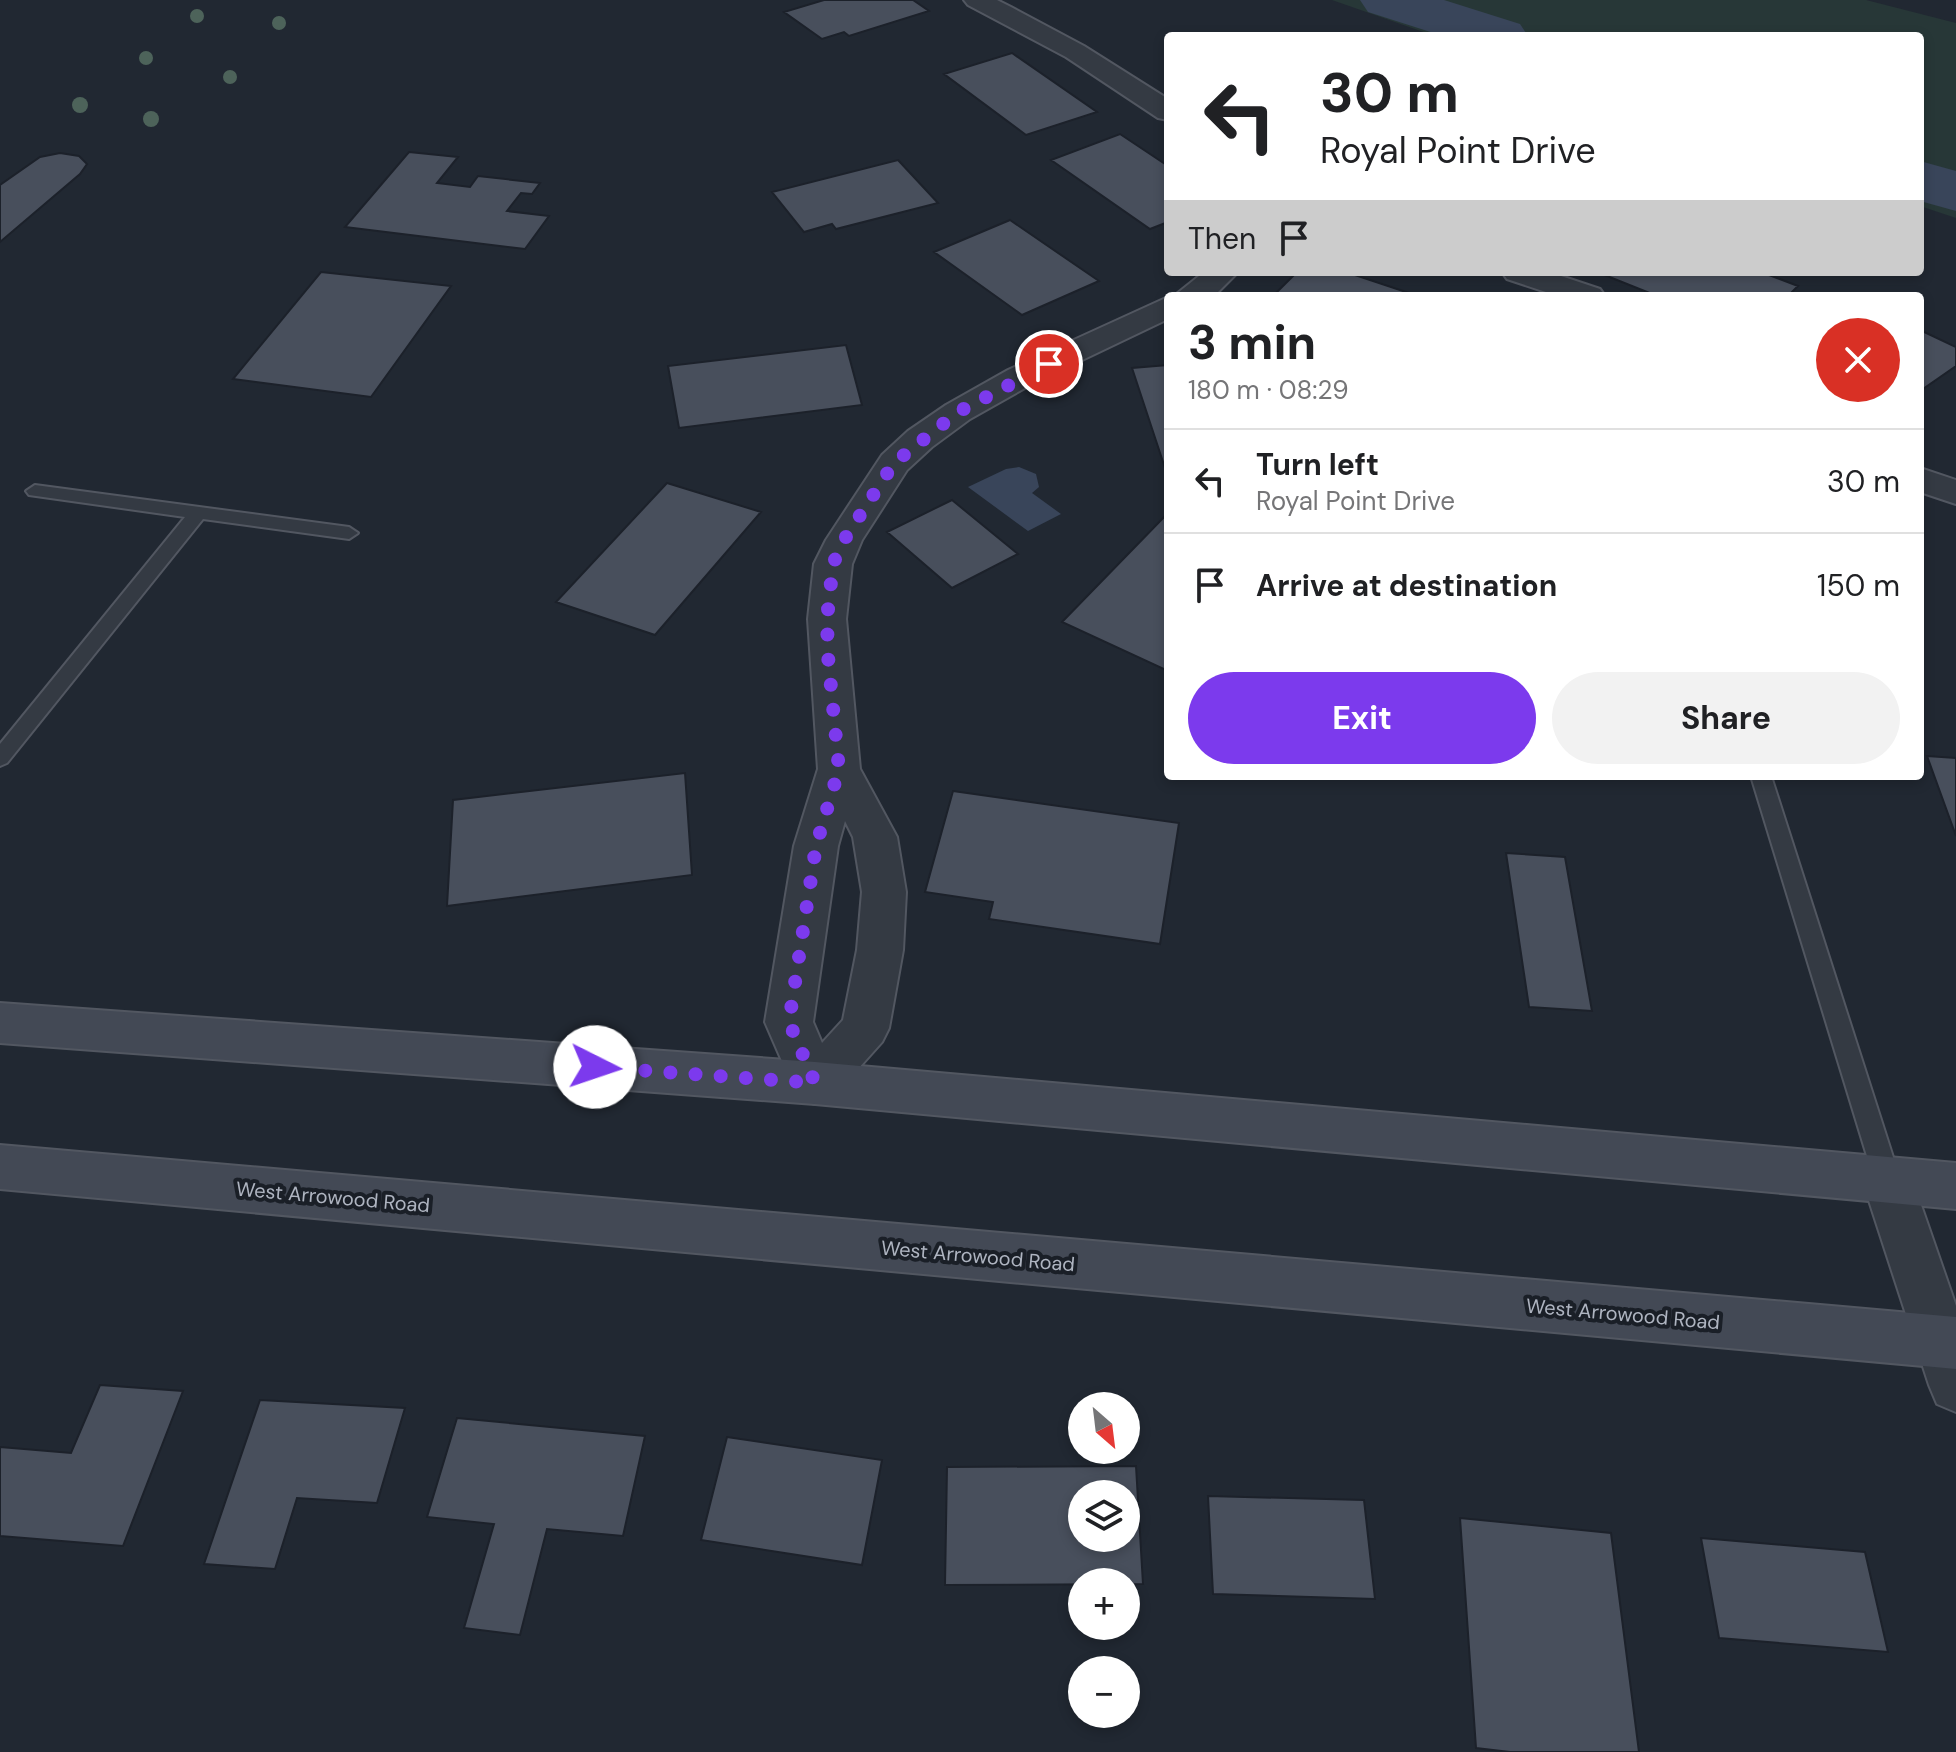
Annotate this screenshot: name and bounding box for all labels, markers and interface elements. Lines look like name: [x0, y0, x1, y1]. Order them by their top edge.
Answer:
text: 30 m: [1320, 56, 1459, 129]
icon: left: [1188, 64, 1292, 168]
text: Royal Point Drive: [1320, 127, 1596, 174]
icon: arrive: [1272, 216, 1316, 260]
text: Then: [1188, 219, 1256, 258]
text: 3 min: [1188, 311, 1316, 374]
button: close: [1816, 318, 1900, 402]
pin: [1015, 330, 1083, 398]
icon: arrive: [1027, 342, 1071, 386]
text: 180 m · 08:29: [1188, 373, 1349, 407]
text: Turn left: [1256, 445, 1379, 484]
icon: left: [1188, 459, 1232, 503]
text: 30 m: [1827, 462, 1900, 501]
text: Royal Point Drive: [1256, 484, 1455, 518]
icon: arrive: [1188, 563, 1232, 607]
text: Arrive at destination: [1256, 566, 1557, 605]
text: 150 m: [1817, 566, 1900, 605]
button: Exit: [1188, 672, 1536, 764]
button: Share: [1552, 672, 1900, 764]
position arrow: [553, 1025, 637, 1109]
street label: West Arrowood Road: [235, 1176, 431, 1218]
street label: West Arrowood Road: [880, 1235, 1076, 1277]
street label: West Arrowood Road: [1525, 1293, 1721, 1335]
north arrow: [1068, 1392, 1140, 1464]
map controls: [1068, 1392, 1140, 1728]
button: layers: [1068, 1480, 1140, 1552]
button: +: [1068, 1568, 1140, 1640]
button: −: [1068, 1656, 1140, 1728]

